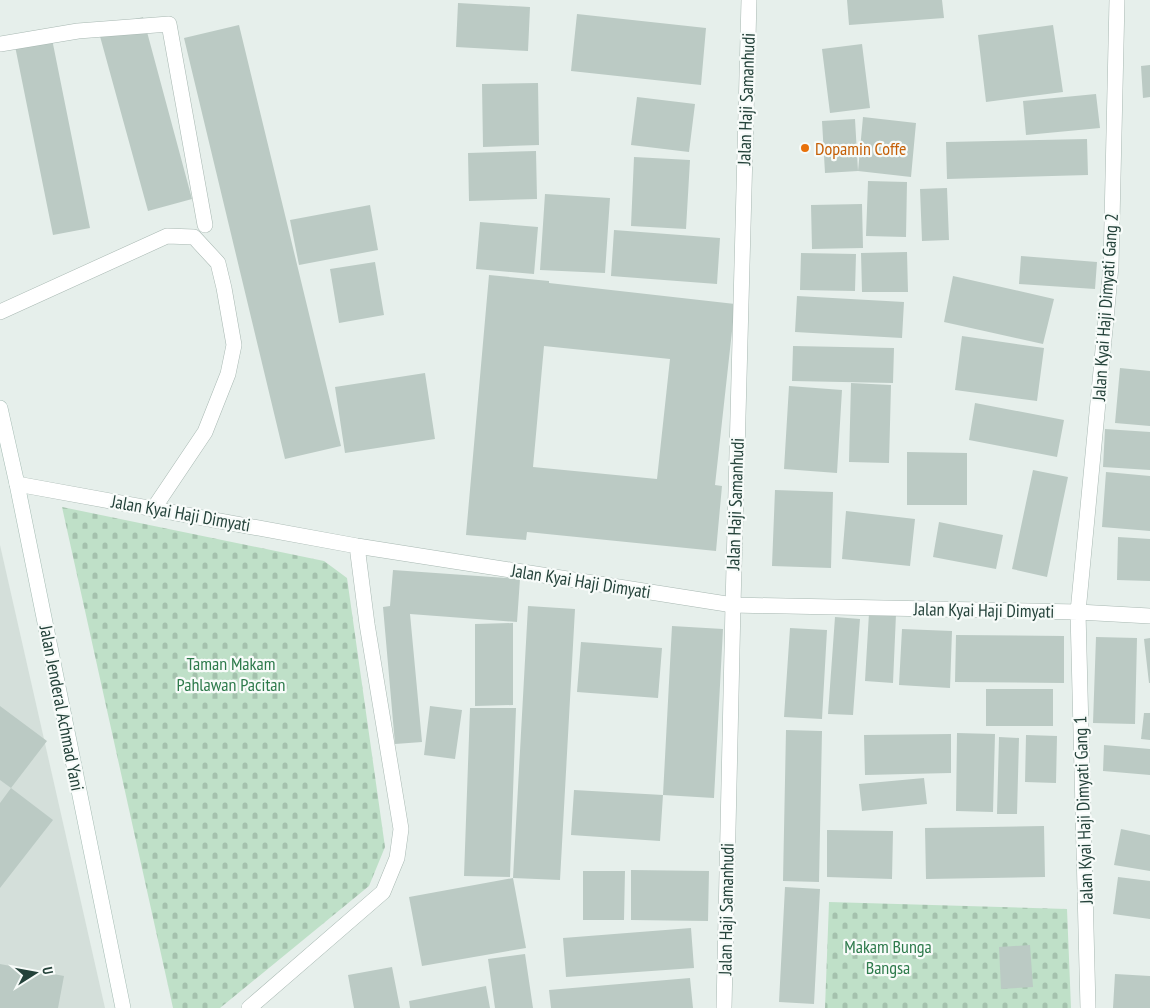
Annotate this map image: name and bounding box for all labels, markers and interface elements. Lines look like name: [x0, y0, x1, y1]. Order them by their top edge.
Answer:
street label: Jalan Haji Samanhudi: [732, 33, 760, 166]
place label: Dopamin Coffe: [815, 137, 906, 160]
marker: Dopamin Coffe: [799, 142, 811, 154]
street label: Jalan Kyai Haji Dimyati Gang 2: [1087, 212, 1123, 403]
street label: Jalan Haji Samanhudi: [721, 438, 749, 571]
street label: Jalan Kyai Haji Dimyati: [109, 489, 252, 537]
street label: Jalan Kyai Haji Dimyati: [509, 558, 652, 603]
street label: Jalan Kyai Haji Dimyati: [912, 597, 1055, 623]
street label: Jalan Jenderal Achmad Yani: [34, 622, 89, 793]
park label: Taman Makam Pahlawan Pacitan: [177, 652, 285, 696]
street label: Jalan Kyai Haji Dimyati Gang 1: [1068, 716, 1098, 905]
street label: Jalan Haji Samanhudi: [713, 843, 739, 976]
park label: Makam Bunga Bangsa: [844, 935, 932, 979]
north arrow: [10, 948, 60, 998]
text: U: [38, 965, 57, 976]

